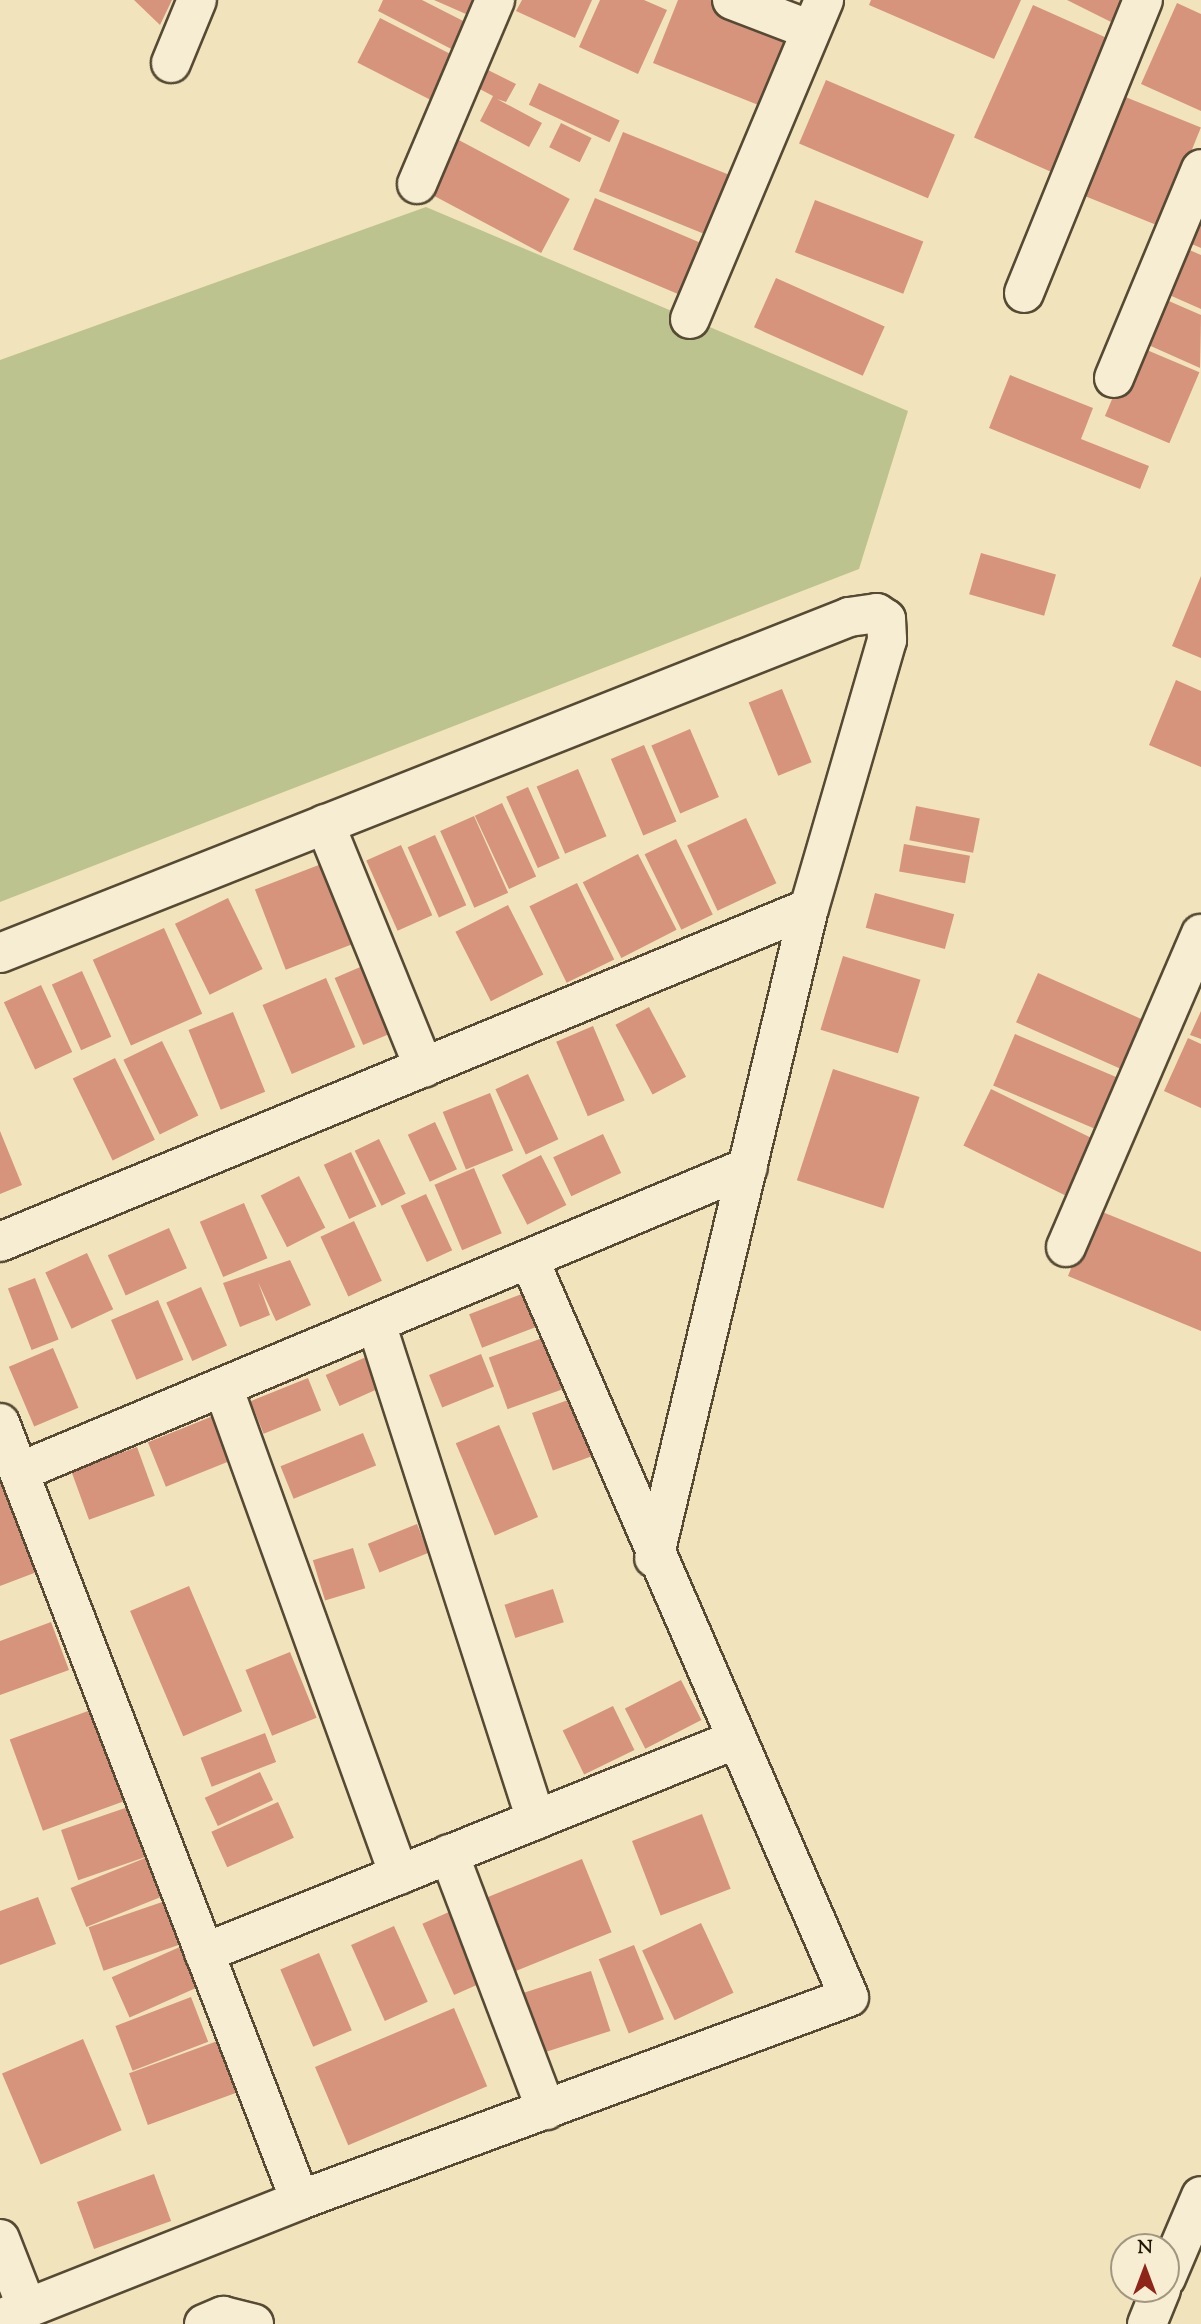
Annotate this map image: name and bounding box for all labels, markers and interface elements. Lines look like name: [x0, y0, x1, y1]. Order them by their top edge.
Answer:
north arrow: [1110, 2233, 1180, 2303]
text: N: [1137, 2235, 1153, 2262]

